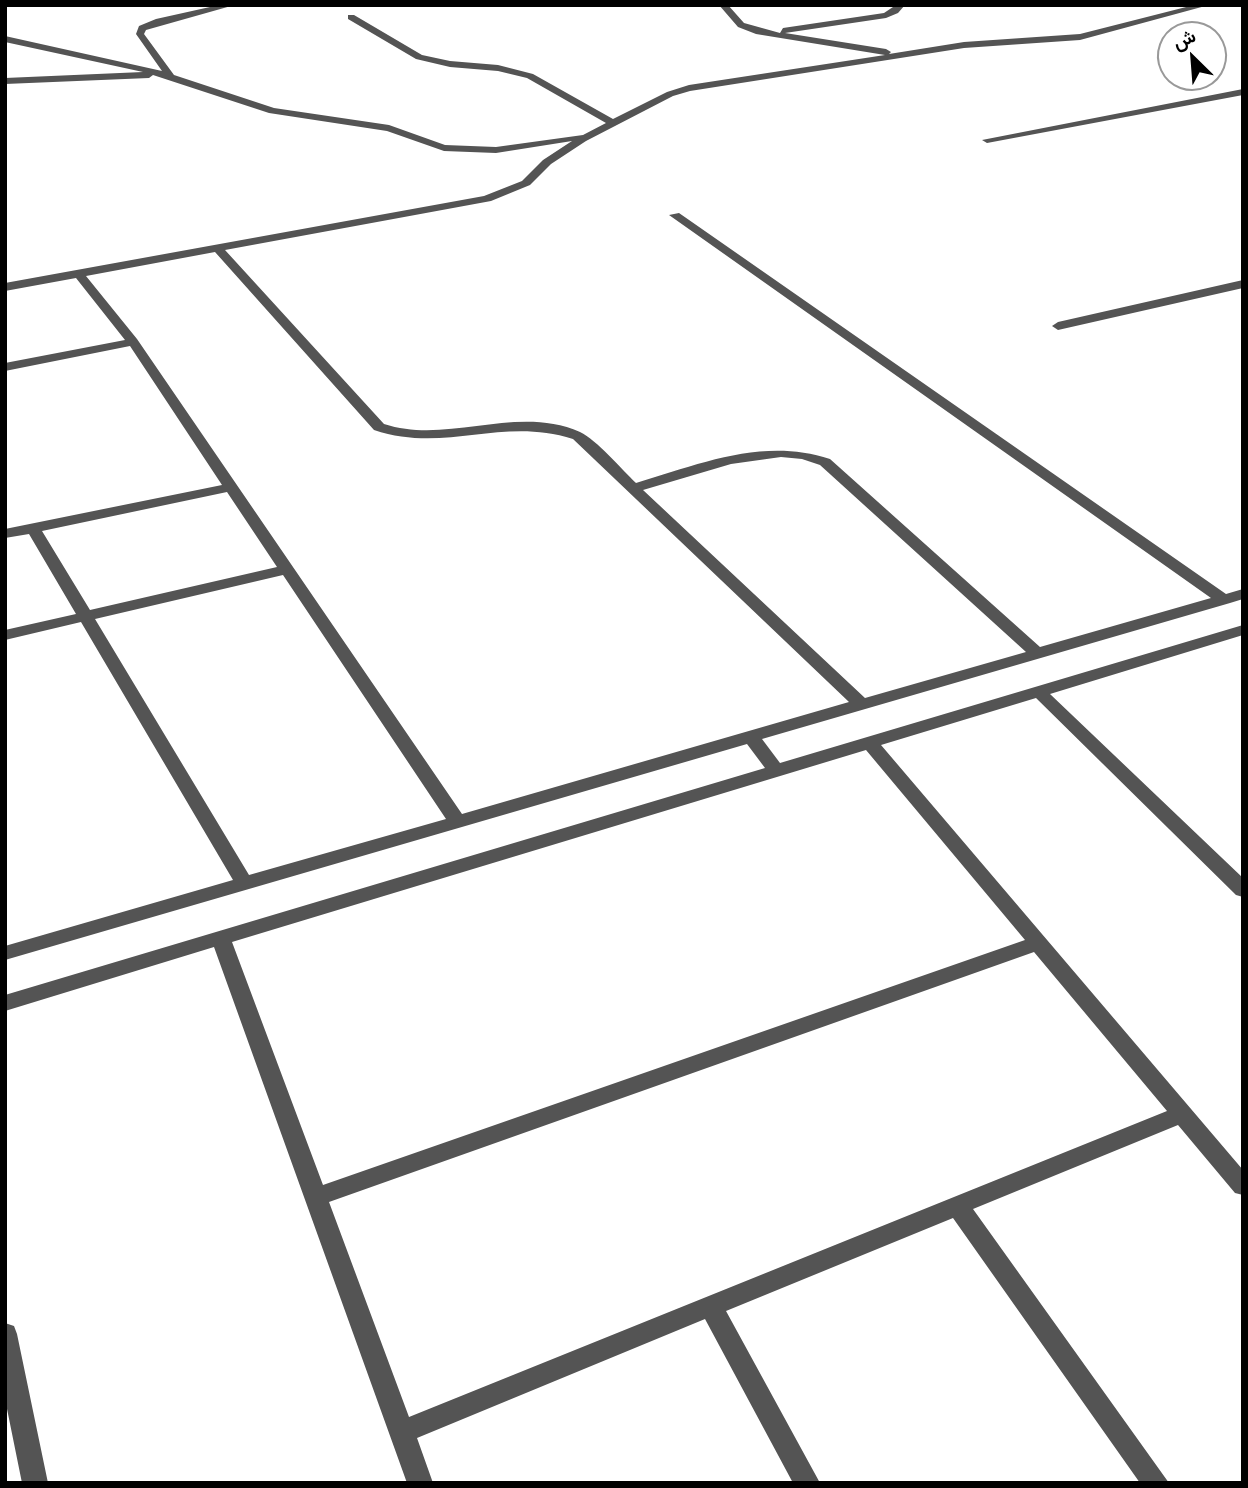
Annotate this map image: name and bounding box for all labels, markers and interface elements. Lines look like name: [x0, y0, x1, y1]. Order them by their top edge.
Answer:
north arrow: [1157, 21, 1227, 91]
text: ش: [1168, 22, 1200, 55]

